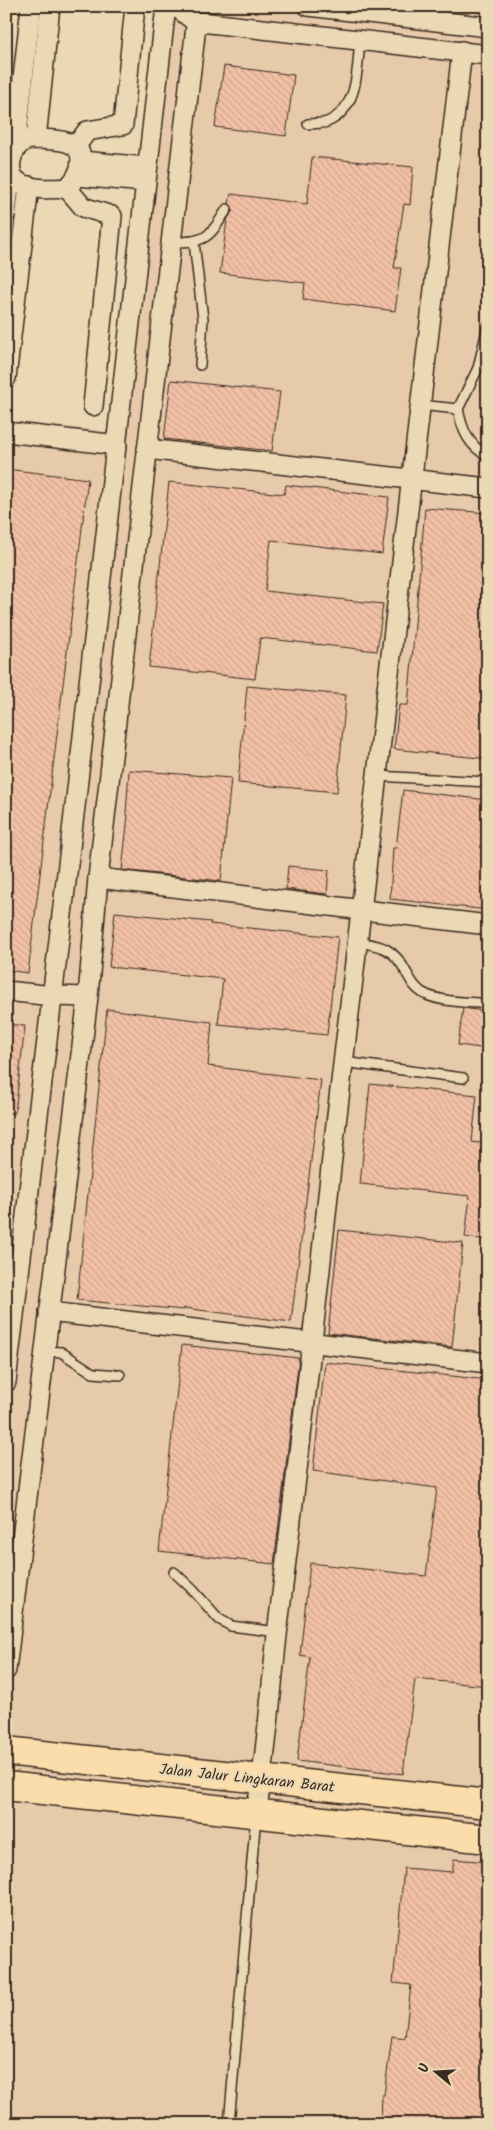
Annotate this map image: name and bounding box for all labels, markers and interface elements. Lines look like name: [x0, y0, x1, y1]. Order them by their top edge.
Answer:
street label: Jalan Jalur Lingkaran Barat: [158, 1758, 336, 1800]
north arrow: [412, 2048, 462, 2098]
text: U: [413, 2060, 437, 2076]

